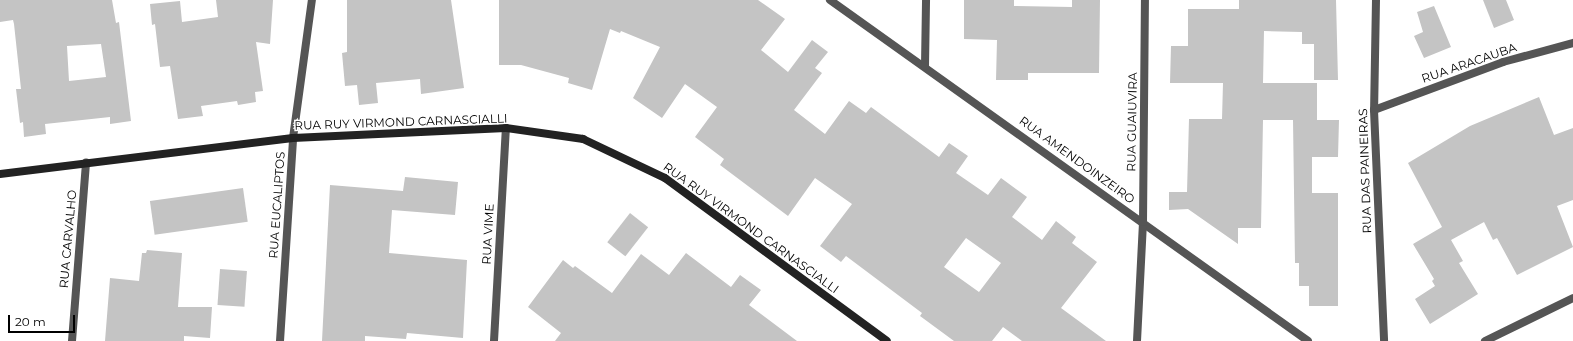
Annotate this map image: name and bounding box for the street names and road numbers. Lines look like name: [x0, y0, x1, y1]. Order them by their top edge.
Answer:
street label: RUA ARACAUBA: [1420, 40, 1518, 86]
street label: RUA GUAIUVIRA: [1124, 72, 1140, 172]
street label: RUA DAS PAINEIRAS: [1356, 108, 1374, 234]
street label: RUA RUY VIRMOND CARNASCIALLI: [294, 111, 508, 133]
street label: RUA AMENDOINZEIRO: [1016, 113, 1138, 207]
street label: RUA EUCALIPTOS: [266, 151, 288, 259]
street label: RUA RUY VIRMOND CARNASCIALLI: [661, 160, 841, 296]
street label: RUA CARVALHO: [57, 189, 79, 289]
street label: RUA VIME: [479, 203, 497, 265]

